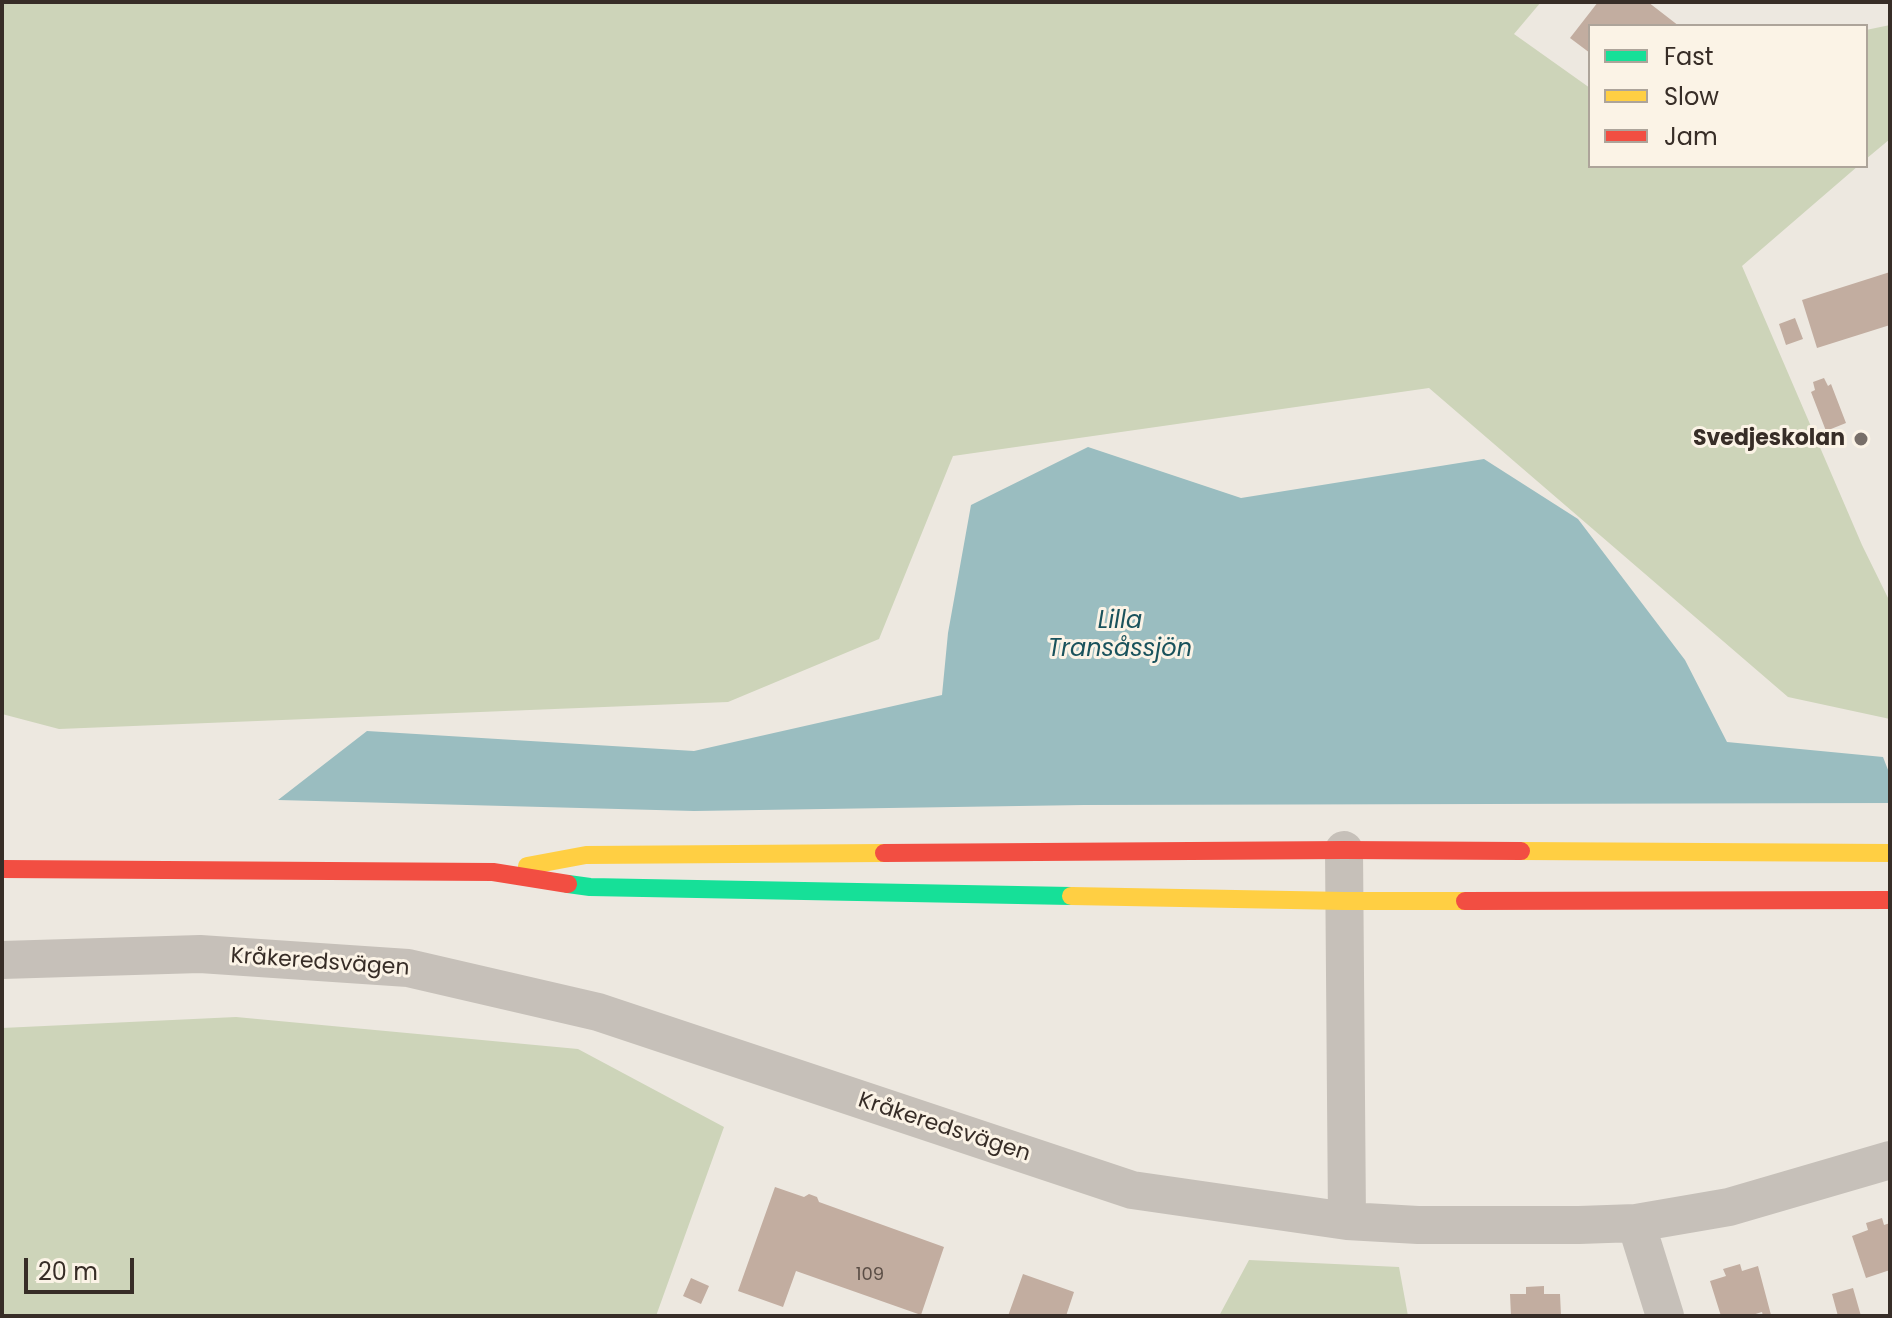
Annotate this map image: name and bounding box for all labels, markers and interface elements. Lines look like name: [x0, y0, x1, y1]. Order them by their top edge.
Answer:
legend: [1588, 24, 1868, 168]
text: Fast: [1664, 40, 1714, 73]
text: Slow: [1664, 80, 1719, 113]
text: Jam: [1664, 120, 1718, 153]
place label: Svedjeskolan: [1693, 426, 1845, 452]
marker: Svedjeskolan: [1852, 430, 1870, 448]
water label: Lilla Transåssjön: [1048, 608, 1192, 664]
street label: Kråkeredsvägen: [230, 944, 410, 982]
street label: Kråkeredsvägen: [855, 1088, 1033, 1168]
scale bar: [28, 1242, 138, 1292]
text: 20 m: [38, 1255, 98, 1288]
house number: 109: [856, 1264, 884, 1286]

